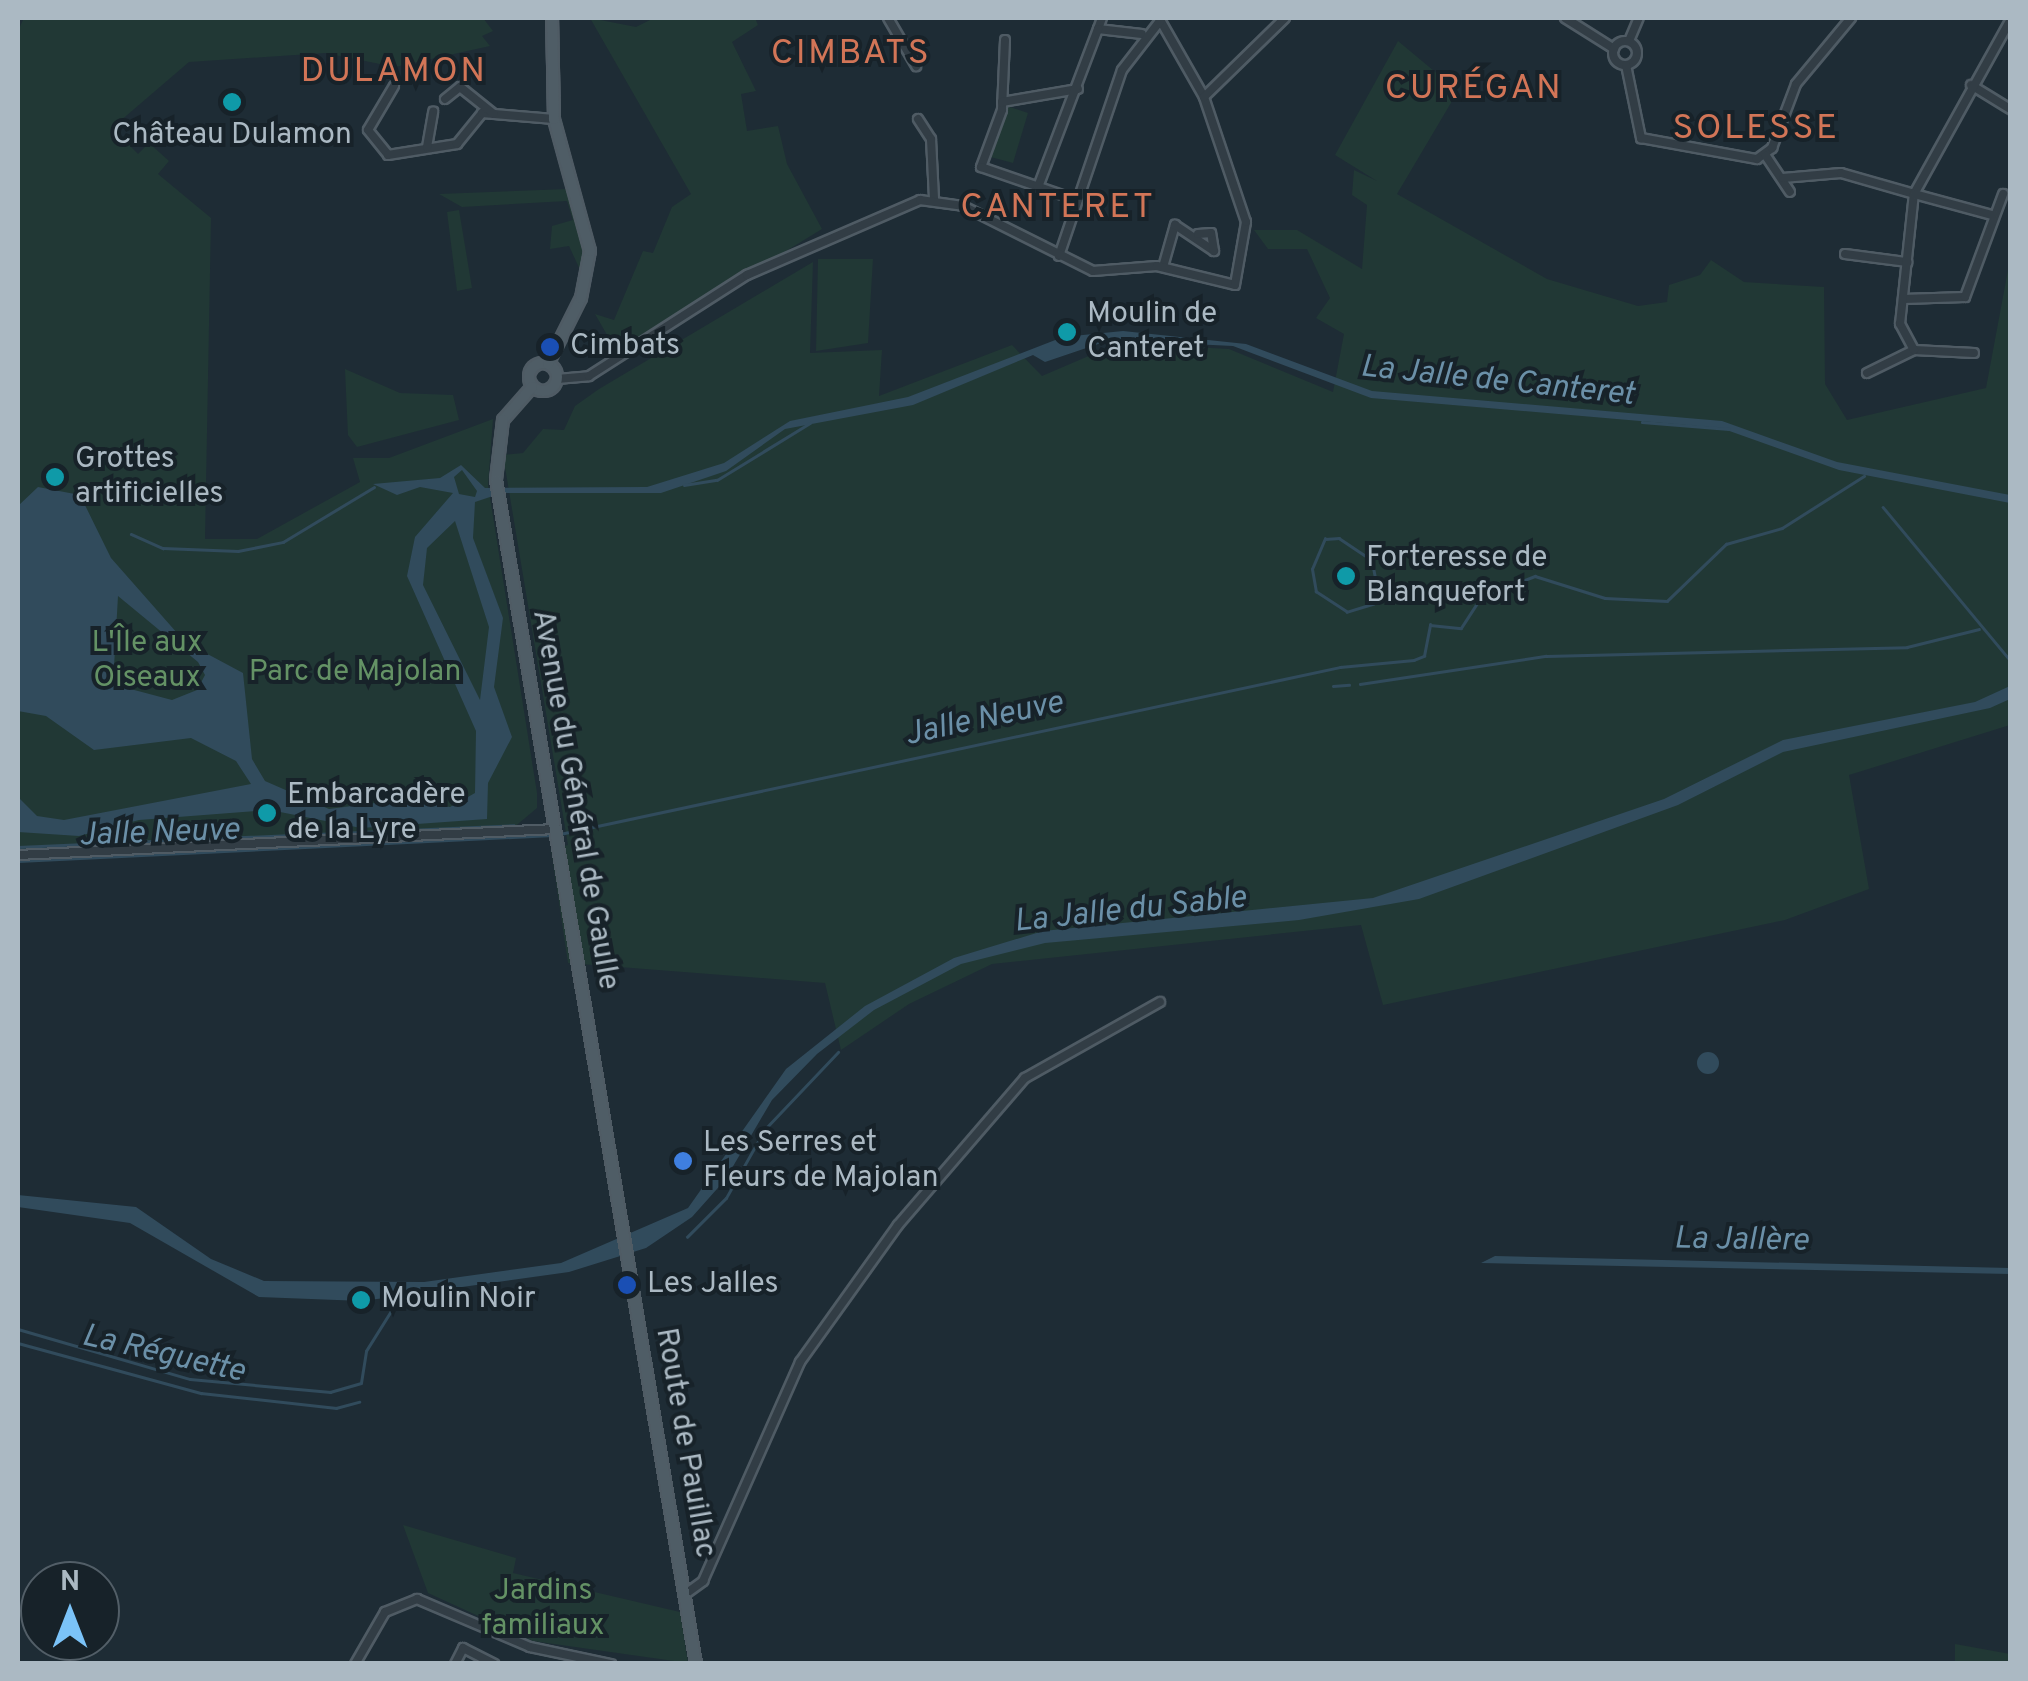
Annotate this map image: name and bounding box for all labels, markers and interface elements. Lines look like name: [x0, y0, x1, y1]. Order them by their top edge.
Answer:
district label: CIMBATS: [771, 33, 931, 75]
district label: DULAMON: [301, 51, 487, 93]
district label: CURÉGAN: [1385, 68, 1563, 110]
marker: Château Dulamon: [221, 91, 243, 113]
district label: SOLESSE: [1673, 108, 1839, 150]
place label: Château Dulamon: [112, 118, 352, 154]
district label: CANTERET: [960, 187, 1156, 229]
place label: Moulin de Canteret: [1087, 297, 1217, 368]
marker: Moulin de Canteret: [1056, 321, 1078, 343]
place label: Cimbats: [570, 329, 680, 365]
marker: Cimbats: [539, 336, 561, 358]
water label: La Jalle de Canteret: [1358, 349, 1636, 415]
place label: Grottes artificielles: [75, 442, 224, 512]
marker: Grottes artificielles: [44, 466, 66, 488]
place label: Forteresse de Blanquefort: [1366, 541, 1547, 612]
marker: Forteresse de Blanquefort: [1335, 565, 1357, 587]
street label: Avenue du Général de Gaulle: [523, 607, 625, 993]
park label: L'Île aux Oiseaux: [91, 626, 203, 696]
park label: Parc de Majolan: [249, 655, 461, 691]
water label: Jalle Neuve: [901, 685, 1067, 755]
place label: Embarcadère de la Lyre: [287, 778, 466, 848]
marker: Embarcadère de la Lyre: [256, 802, 278, 824]
water label: Jalle Neuve: [78, 812, 240, 856]
water label: La Jalle du Sable: [1012, 880, 1248, 942]
place label: Les Serres et Fleurs de Majolan: [703, 1126, 939, 1196]
marker: Les Serres et Fleurs de Majolan: [672, 1150, 694, 1172]
water label: La Jallère: [1673, 1221, 1809, 1261]
place label: Les Jalles: [647, 1267, 779, 1303]
marker: Les Jalles: [616, 1274, 638, 1296]
place label: Moulin Noir: [381, 1282, 536, 1318]
marker: Moulin Noir: [350, 1289, 372, 1311]
water label: La Réguette: [78, 1318, 248, 1392]
street label: Route de Pauillac: [646, 1325, 722, 1561]
north arrow: [20, 1561, 120, 1661]
text: N: [60, 1565, 80, 1601]
park label: Jardins familiaux: [482, 1574, 604, 1644]

